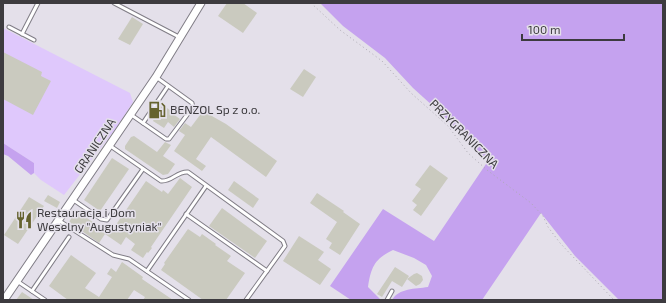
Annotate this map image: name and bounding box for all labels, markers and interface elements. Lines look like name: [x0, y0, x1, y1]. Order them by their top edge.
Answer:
scale bar: [522, 16, 624, 42]
text: 100 m: [528, 22, 560, 36]
street label: PRZYGRANICZNA: [427, 96, 502, 171]
fuel station icon: BENZOL Sp z o.o.: [147, 100, 167, 120]
place label: BENZOL Sp z o.o.: [170, 102, 260, 116]
street label: GRANICZNA: [71, 115, 118, 176]
place label: Restauracja i Dom Weselny "Augustyniak": [37, 205, 162, 233]
restaurant icon: Restauracja i Dom Weselny "Augustyniak": [14, 210, 34, 230]

